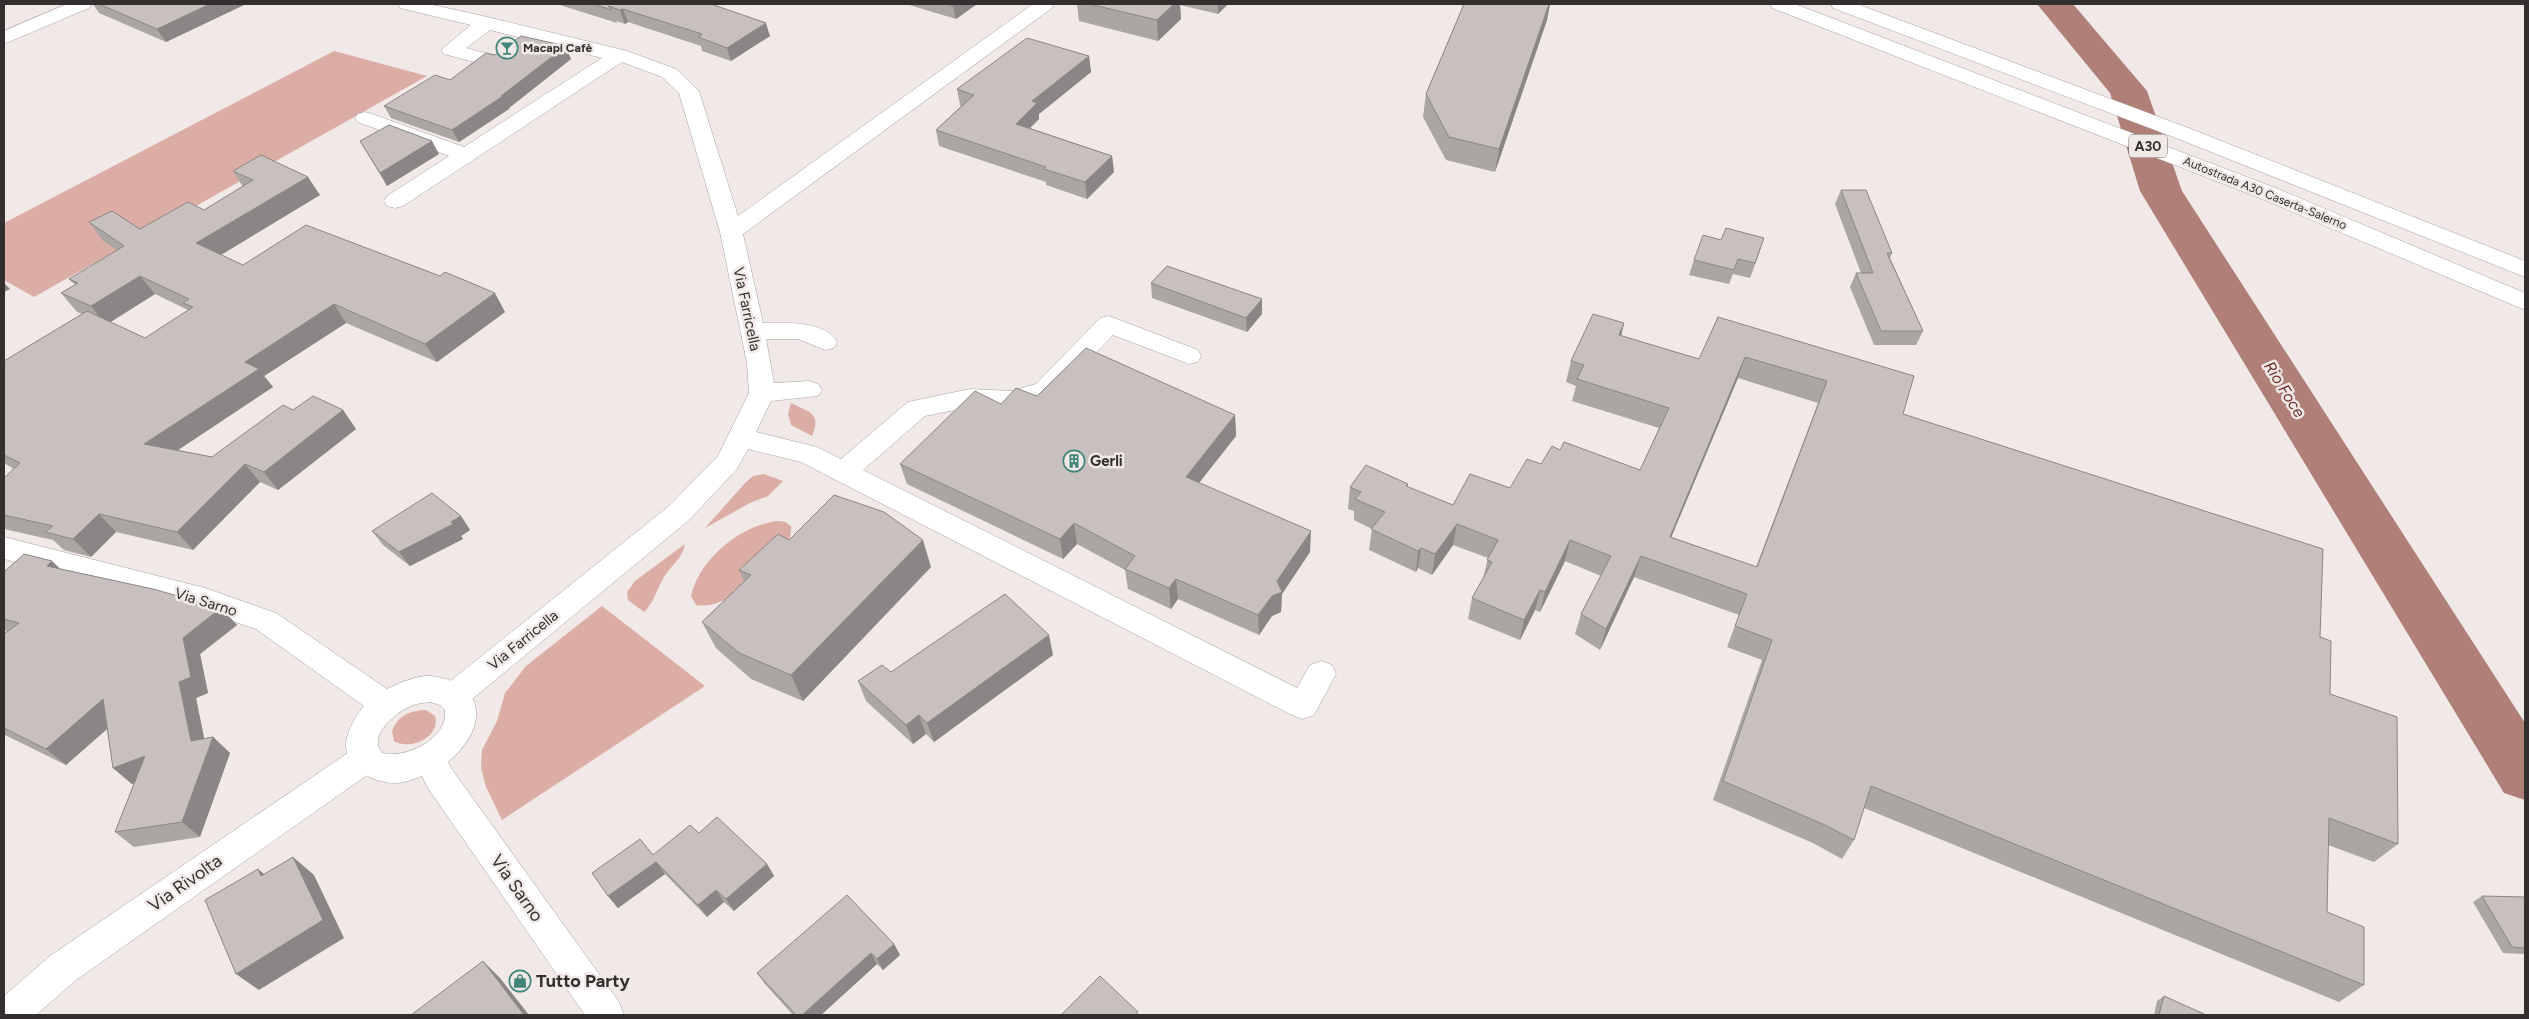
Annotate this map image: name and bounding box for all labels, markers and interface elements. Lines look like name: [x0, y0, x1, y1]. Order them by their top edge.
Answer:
bar icon: Macapi Cafè: [495, 36, 519, 60]
place label: Macapi Cafè: [523, 41, 593, 55]
road number: A30: [2129, 134, 2167, 158]
street label: Autostrada A30 Caserta-Salerno: [2181, 154, 2349, 232]
street label: Via Farricella: [729, 265, 765, 353]
water label: Rio Foce: [2260, 358, 2309, 421]
building icon: Gerli: [1062, 449, 1086, 473]
place label: Gerli: [1090, 452, 1123, 470]
street label: Via Sarno: [173, 584, 240, 620]
street label: Via Farricella: [484, 606, 562, 674]
street label: Via Rivolta: [144, 850, 226, 916]
street label: Via Sarno: [486, 850, 548, 926]
shop icon: Tutto Party: [508, 969, 532, 993]
place label: Tutto Party: [536, 970, 630, 992]

